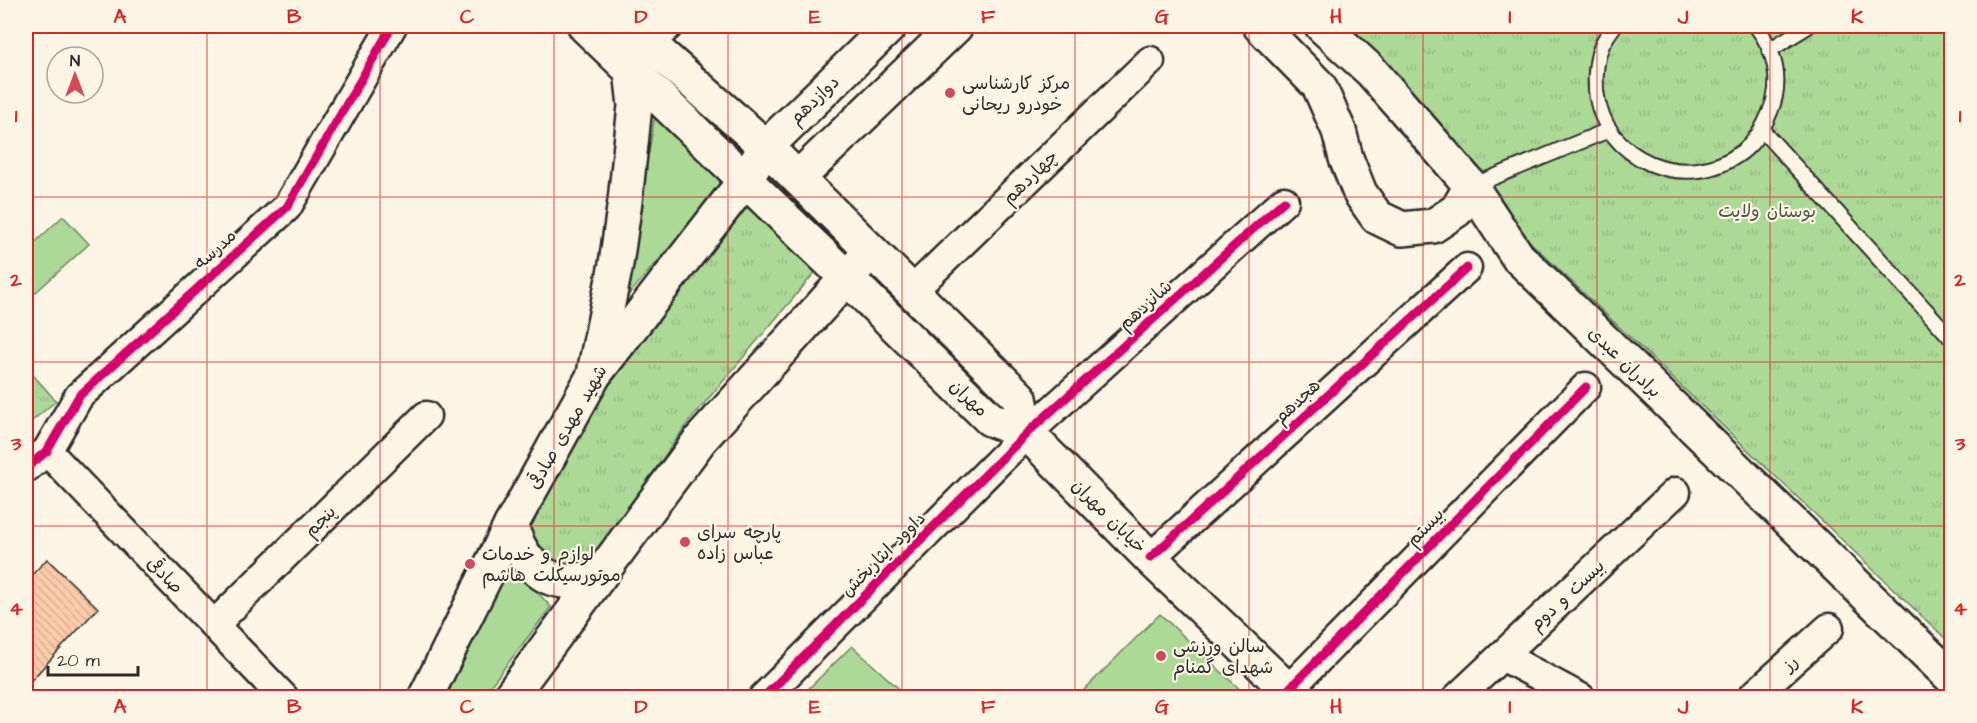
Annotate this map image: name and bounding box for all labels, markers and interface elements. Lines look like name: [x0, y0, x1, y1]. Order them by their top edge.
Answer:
text: A: [114, 3, 127, 31]
text: B: [287, 3, 302, 31]
text: C: [460, 3, 475, 31]
text: D: [635, 3, 648, 31]
text: E: [809, 3, 821, 31]
text: F: [981, 3, 996, 31]
text: G: [1155, 3, 1169, 31]
text: H: [1330, 3, 1342, 31]
text: I: [1508, 3, 1512, 31]
text: J: [1677, 3, 1689, 31]
text: K: [1851, 3, 1864, 31]
north arrow: [45, 45, 105, 105]
text: N: [70, 50, 80, 72]
street label: دوازدهم: [784, 70, 846, 131]
place label: مرکز کارشناسی خودرو ریحانی: [962, 71, 1070, 117]
marker: مرکز کارشناسی خودرو ریحانی: [943, 86, 957, 100]
text: 1: [15, 102, 18, 130]
text: 1: [1959, 102, 1962, 130]
street label: چهاردهم: [997, 145, 1064, 211]
park label: بوستان ولایت: [1718, 199, 1816, 224]
street label: مدرسه: [188, 223, 242, 275]
text: 2: [9, 266, 22, 294]
text: 2: [1953, 266, 1966, 294]
street label: شانزدهم: [1113, 274, 1178, 337]
street label: برادران عبدی: [1582, 321, 1667, 404]
street label: شهید مهدی صادقی: [522, 360, 613, 494]
street label: هجدهم: [1268, 373, 1327, 430]
street label: مهران: [944, 374, 993, 423]
text: 3: [10, 430, 22, 458]
text: 3: [1954, 430, 1966, 458]
street label: خیابان مهران: [1066, 474, 1151, 559]
street label: پنجم: [299, 500, 343, 544]
street label: بیستم: [1401, 503, 1451, 553]
street label: داوود ایثاربخش: [835, 506, 931, 602]
place label: پارچه سرای عباس زاده: [697, 520, 781, 566]
marker: پارچه سرای عباس زاده: [678, 535, 692, 549]
place label: لوازم و خدمات موتورسیکلت هاشم: [482, 542, 621, 589]
street label: صادقی: [141, 551, 189, 599]
street label: بیست و دوم: [1524, 554, 1611, 637]
marker: لوازم و خدمات موتورسیکلت هاشم: [463, 557, 477, 571]
text: 4: [9, 595, 23, 623]
text: 4: [1953, 595, 1967, 623]
place label: سالن ورزشی شهدای گمنام: [1173, 634, 1273, 681]
scale bar: [48, 639, 138, 677]
text: 20 m: [57, 648, 100, 673]
marker: سالن ورزشی شهدای گمنام: [1154, 649, 1168, 663]
street label: رز: [1775, 649, 1804, 679]
text: A: [114, 693, 127, 721]
text: B: [287, 693, 302, 721]
text: C: [460, 693, 475, 721]
text: D: [635, 693, 648, 721]
text: E: [809, 693, 821, 721]
text: F: [981, 693, 996, 721]
text: G: [1155, 693, 1169, 721]
text: H: [1330, 693, 1342, 721]
text: I: [1508, 693, 1512, 721]
text: J: [1677, 693, 1689, 721]
text: K: [1851, 693, 1864, 721]

